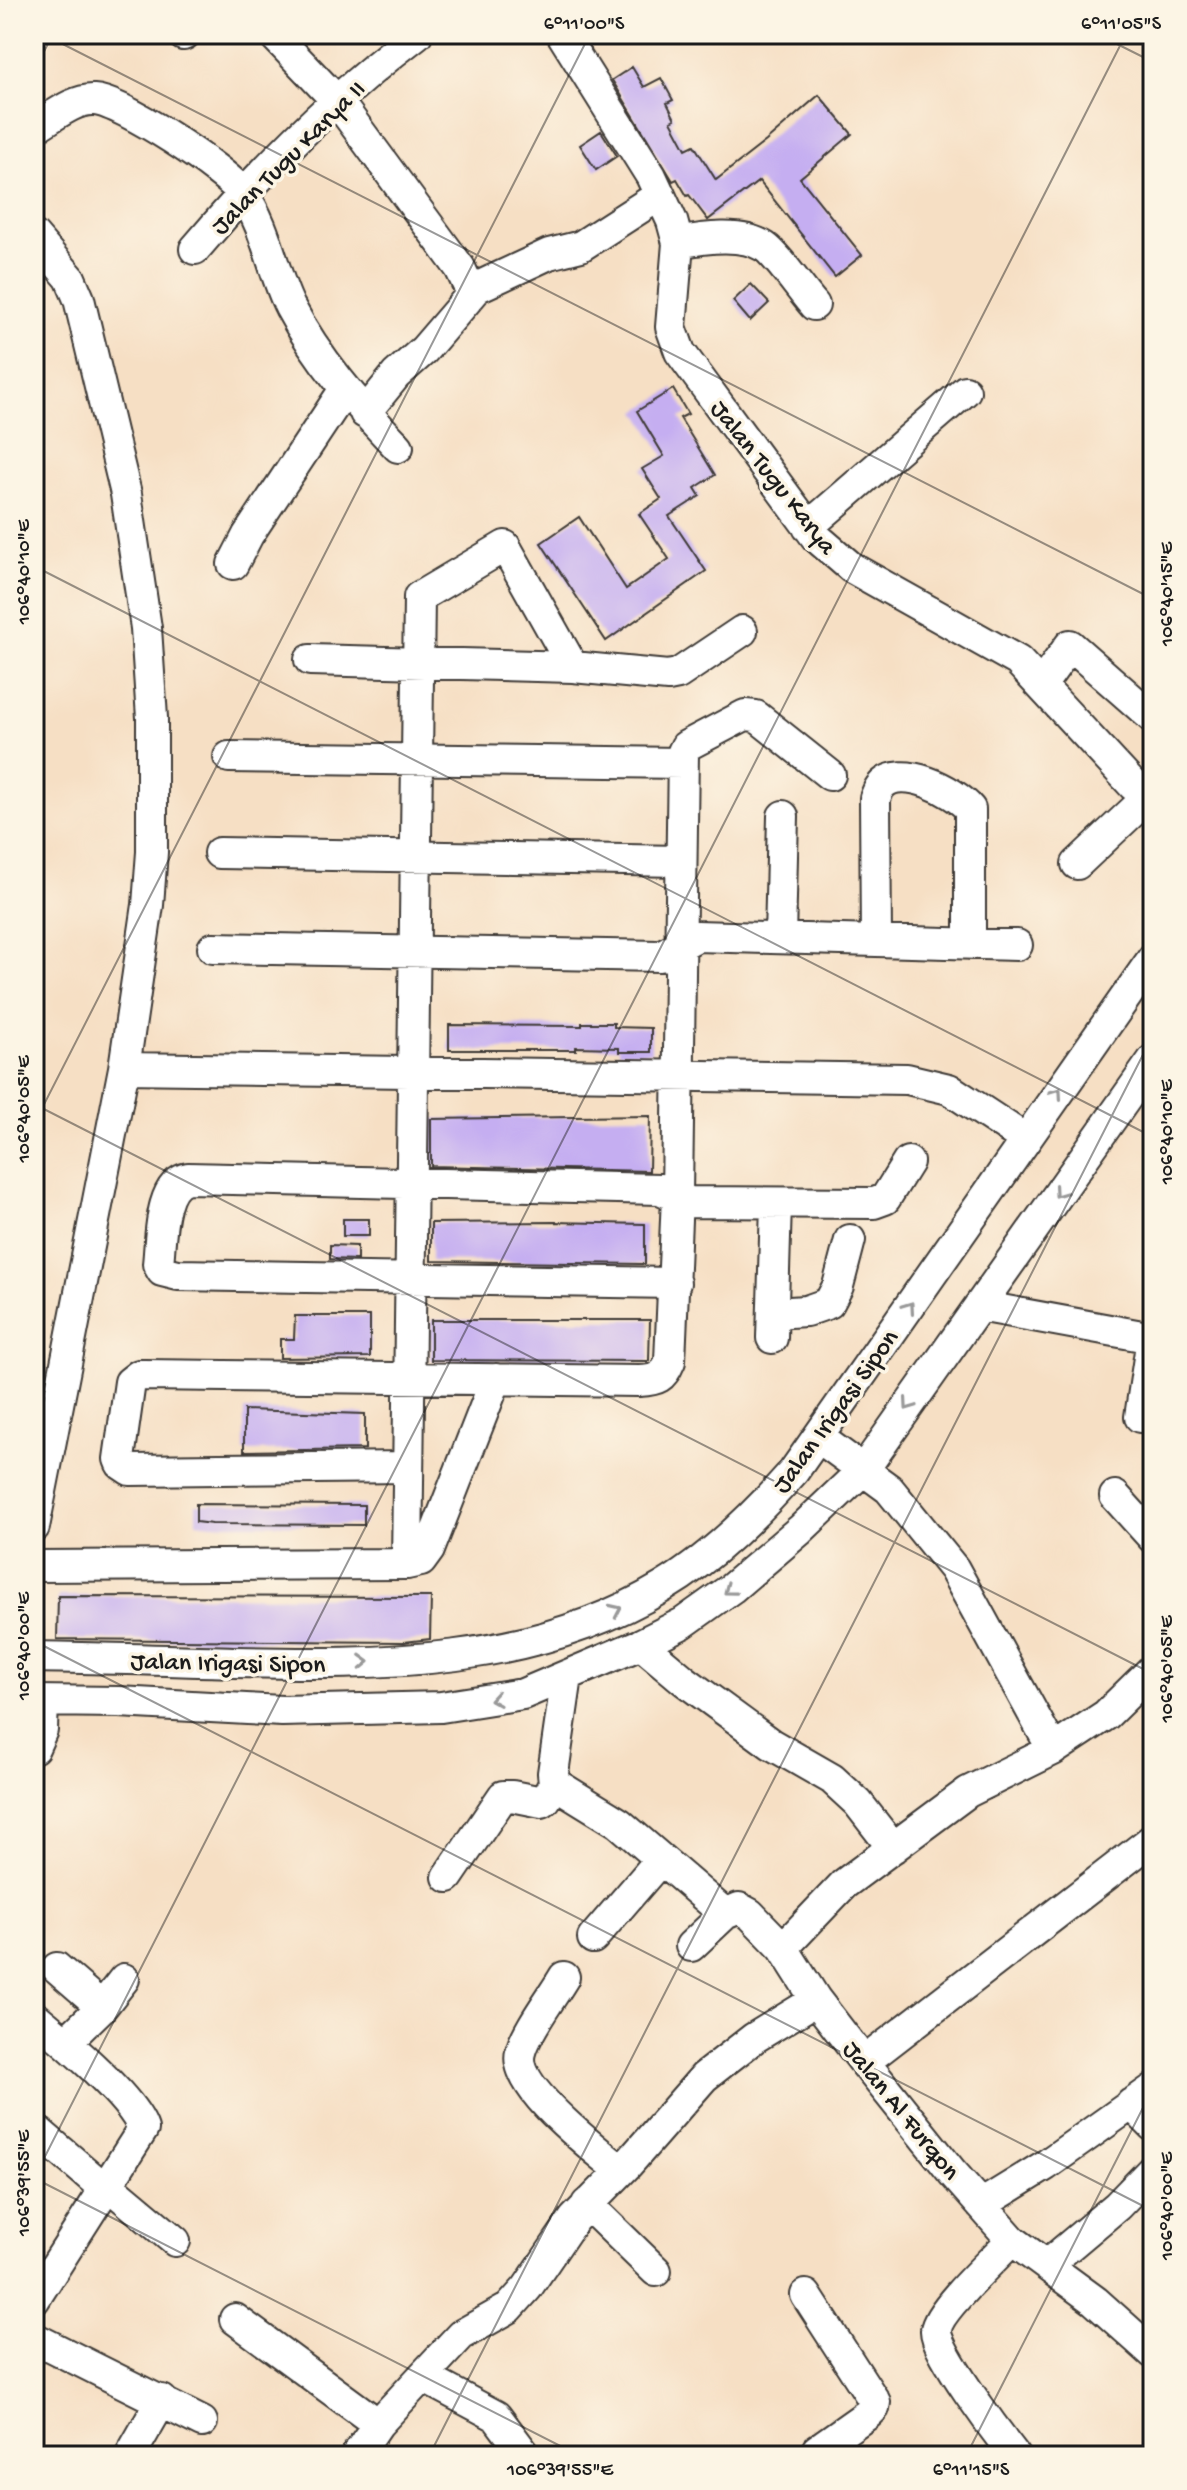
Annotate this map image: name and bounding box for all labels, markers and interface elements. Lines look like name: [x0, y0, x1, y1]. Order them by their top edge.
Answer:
text: 6°11'00"S: [544, 14, 625, 37]
text: 6°11'05"S: [1081, 14, 1162, 37]
street label: Jalan Tugu Karya II: [206, 75, 374, 243]
street label: Jalan Tugu Karya: [702, 395, 842, 563]
text: 106°40'10"E: [14, 518, 37, 625]
text: 106°40'15"E: [1157, 541, 1180, 647]
text: 106°40'05"E: [14, 1054, 37, 1164]
text: 106°40'10"E: [1157, 1078, 1180, 1185]
one-way arrow: [1047, 1088, 1062, 1102]
one-way arrow: [1054, 1184, 1069, 1198]
one-way arrow: [899, 1301, 914, 1315]
street label: Jalan Irigasi Sipon: [768, 1324, 908, 1501]
one-way arrow: [904, 1396, 919, 1410]
one-way arrow: [723, 1580, 738, 1594]
text: 106°40'00"E: [14, 1590, 37, 1701]
one-way arrow: [608, 1604, 623, 1620]
text: 106°40'05"E: [1157, 1614, 1180, 1724]
street label: Jalan Irigasi Sipon: [130, 1648, 326, 1683]
one-way arrow: [358, 1653, 371, 1670]
one-way arrow: [488, 1689, 502, 1706]
street label: Jalan Al Furqon: [834, 2036, 966, 2188]
text: 106°39'55"E: [14, 2129, 37, 2237]
text: 106°40'00"E: [1157, 2150, 1180, 2261]
text: 106°39'55"E: [506, 2460, 614, 2483]
text: 6°11'15"S: [933, 2460, 1010, 2483]

